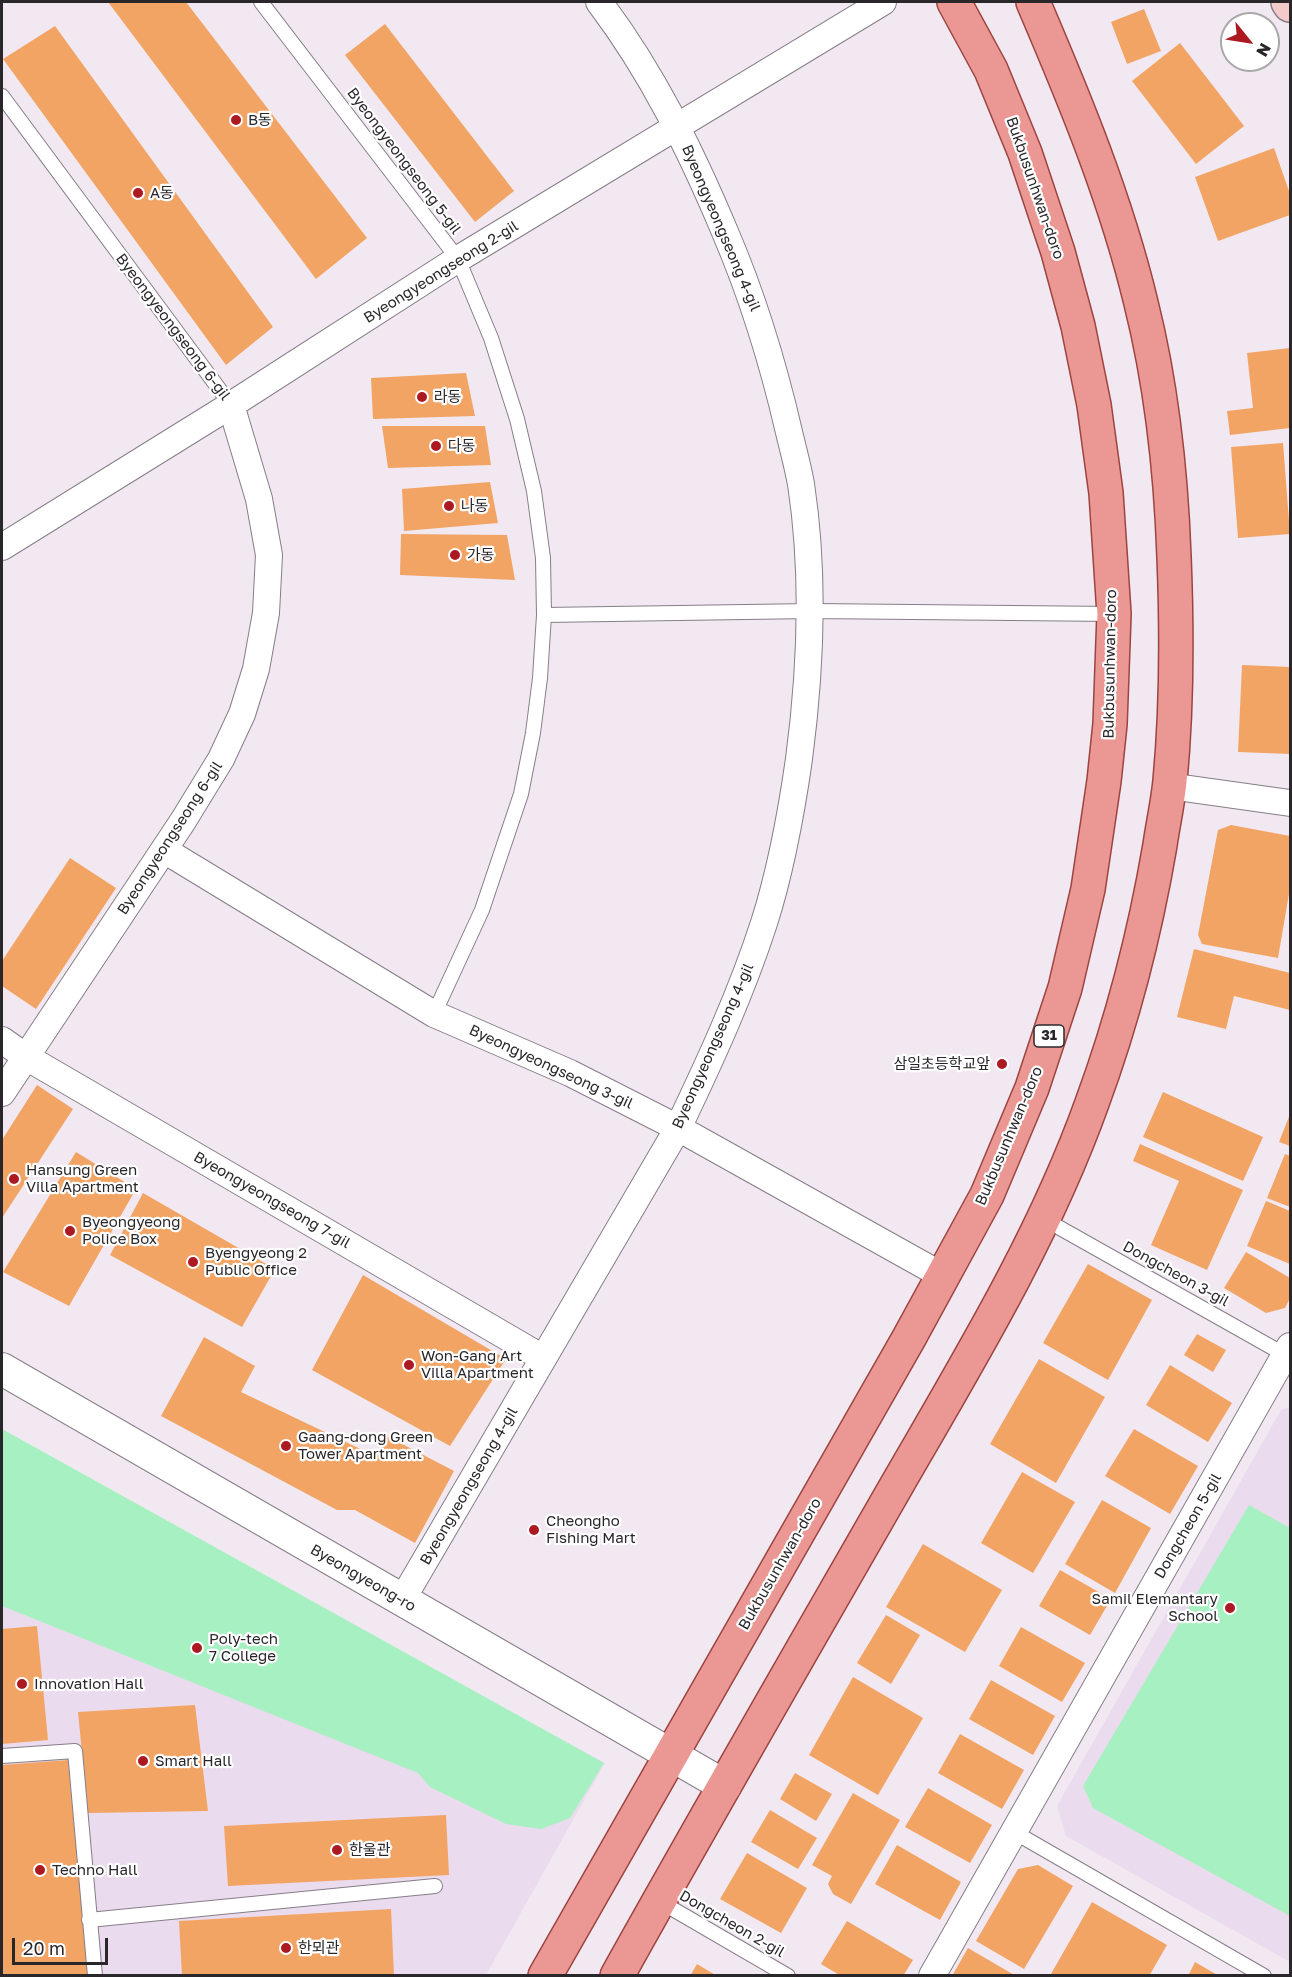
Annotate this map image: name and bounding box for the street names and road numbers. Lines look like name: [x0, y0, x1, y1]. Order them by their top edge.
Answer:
street label: Byeongyeongseong 5-gil: [343, 84, 465, 238]
street label: Bukbusunhwan-doro: [1002, 114, 1068, 262]
street label: Byeongyeongseong 4-gil: [678, 142, 764, 314]
street label: Byeongyeongseong 2-gil: [360, 217, 522, 327]
street label: Byeongyeongseong 6-gil: [112, 250, 234, 404]
street label: Bukbusunhwan-doro: [1100, 589, 1120, 739]
street label: Byeongyeongseong 6-gil: [114, 758, 226, 918]
street label: Byeongyeongseong 4-gil: [668, 961, 758, 1131]
street label: Byeongyeongseong 3-gil: [466, 1021, 636, 1113]
road number: 31: [1034, 1025, 1064, 1047]
street label: Bukbusunhwan-doro: [972, 1064, 1046, 1208]
street label: Byeongyeongseong 7-gil: [190, 1148, 354, 1252]
street label: Dongcheon 3-gil: [1120, 1237, 1232, 1311]
street label: Byeongyeongseong 4-gil: [416, 1404, 522, 1568]
street label: Dongcheon 5-gil: [1151, 1470, 1225, 1582]
street label: Bukbusunhwan-doro: [735, 1495, 825, 1633]
street label: Byeongyeong-ro: [307, 1541, 419, 1615]
street label: Dongcheon 2-gil: [676, 1887, 788, 1961]

